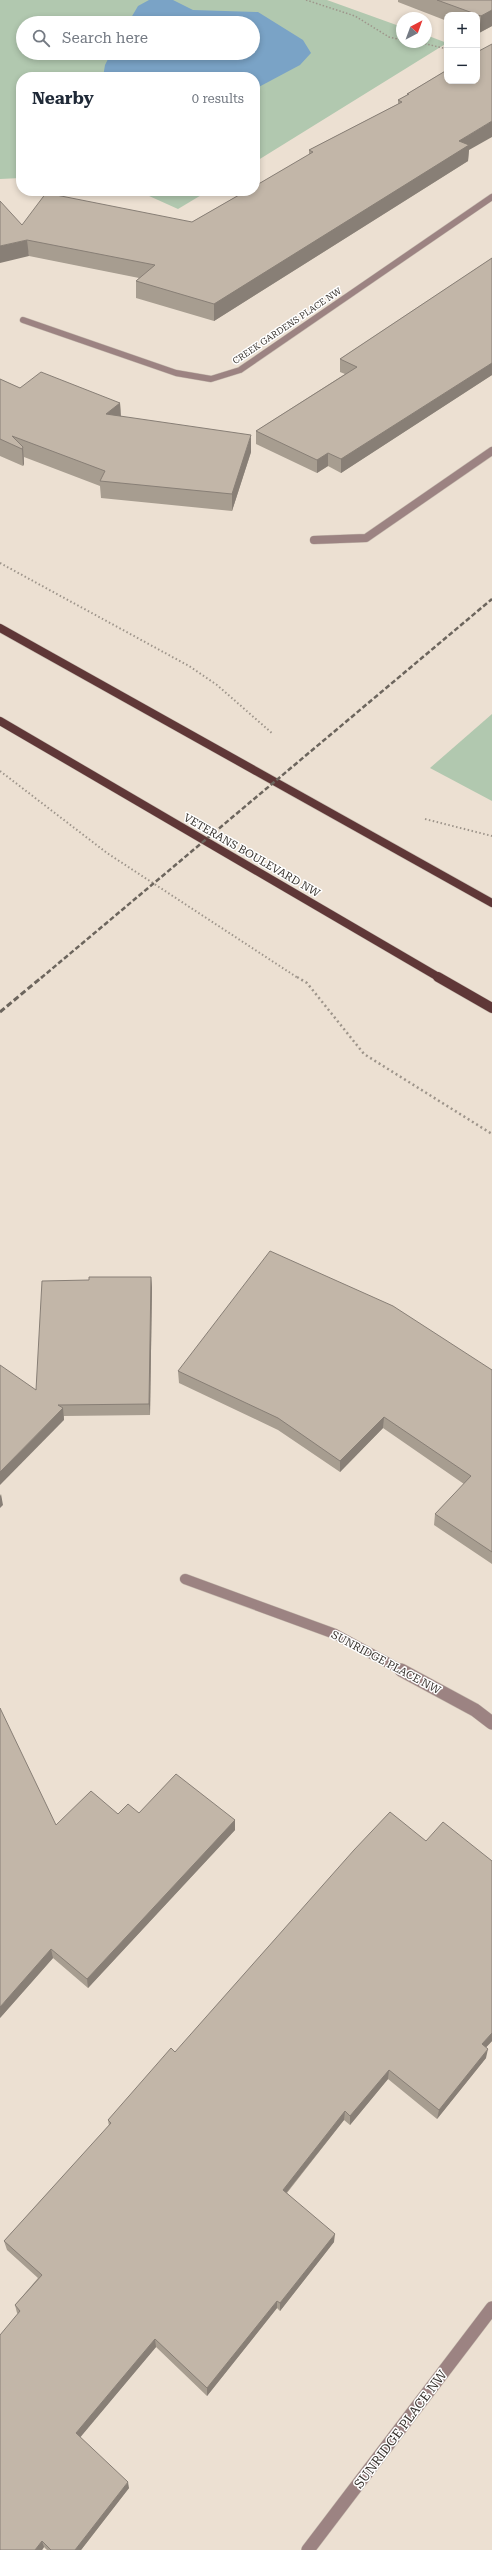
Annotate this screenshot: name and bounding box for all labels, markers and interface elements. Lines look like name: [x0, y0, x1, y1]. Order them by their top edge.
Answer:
north arrow: [396, 12, 432, 48]
map controls: [444, 12, 480, 84]
button: +: [444, 12, 480, 48]
search box: [16, 16, 260, 60]
icon: search: [30, 27, 52, 49]
text: Search here: [62, 29, 148, 47]
button: −: [444, 48, 480, 84]
text: Nearby: [32, 88, 94, 108]
text: 0 results: [192, 91, 244, 106]
street label: CREEK GARDENS PLACE NW: [231, 285, 344, 366]
street label: VETERANS BOULEVARD NW: [181, 811, 323, 900]
street label: SUNRIDGE PLACE NW: [329, 1628, 443, 1697]
street label: SUNRIDGE PLACE NW: [351, 2367, 450, 2491]

